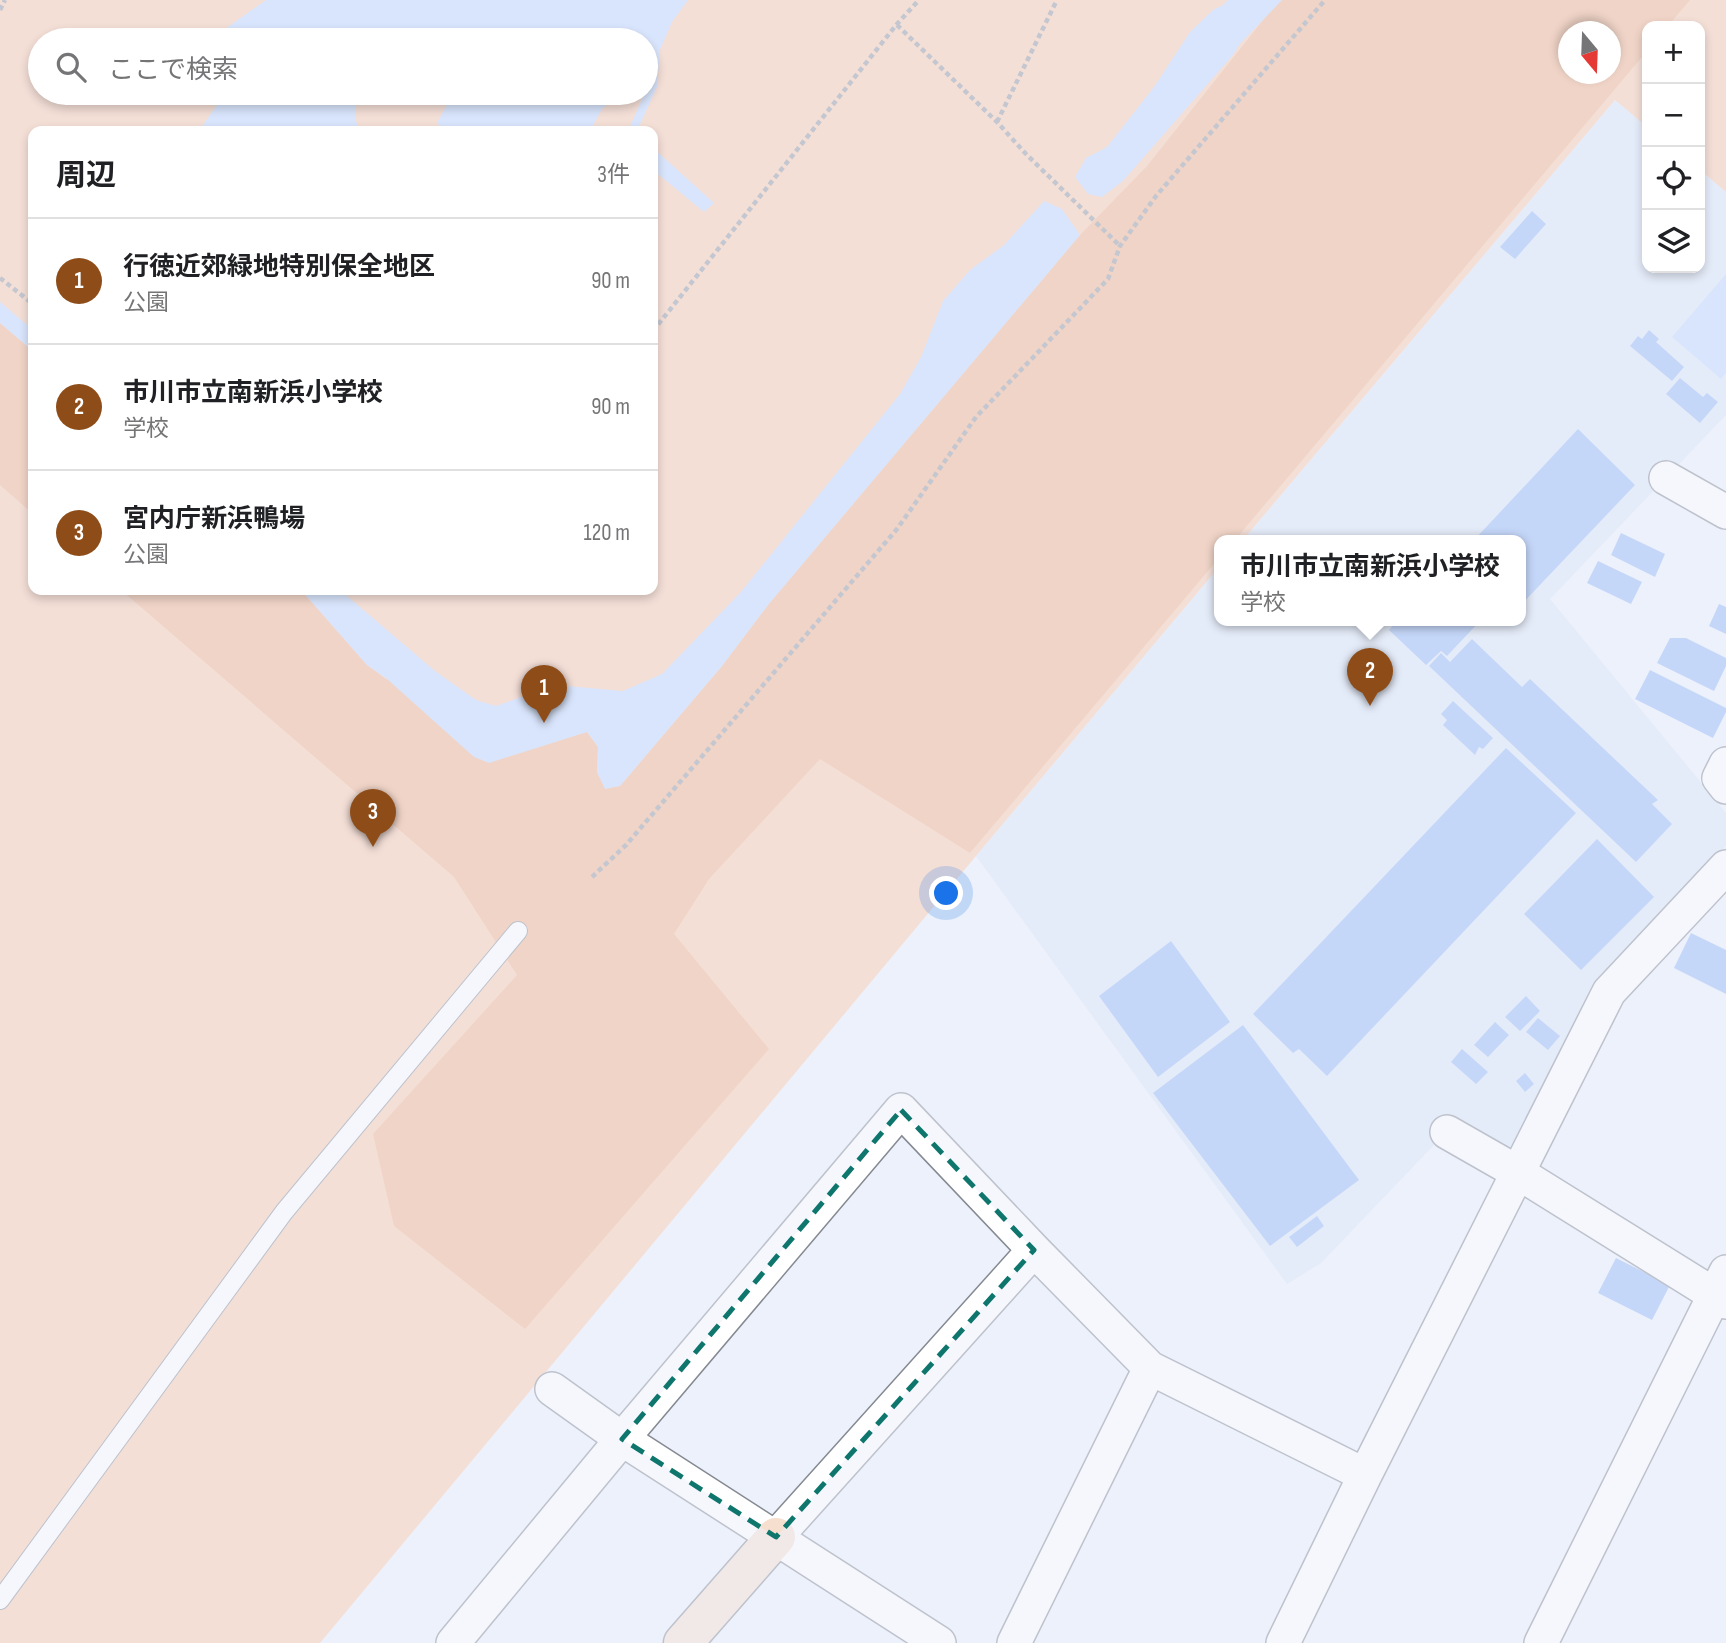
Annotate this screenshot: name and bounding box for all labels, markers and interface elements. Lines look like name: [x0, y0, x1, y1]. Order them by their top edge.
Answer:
north arrow: [1558, 21, 1621, 84]
map controls: [1642, 21, 1705, 273]
button: +: [1642, 21, 1705, 84]
search box: [28, 28, 658, 105]
icon: search: [52, 48, 90, 86]
text: ここで検索: [108, 55, 238, 86]
button: −: [1642, 84, 1705, 147]
button: locate: [1642, 147, 1705, 210]
text: 周辺: [56, 158, 116, 194]
text: 3件: [597, 161, 630, 189]
button: layers: [1642, 210, 1705, 273]
text: 行徳近郊緑地特別保全地区: [123, 252, 435, 283]
text: 1: [74, 267, 84, 295]
text: 90 m: [591, 267, 630, 295]
text: 公園: [123, 289, 169, 317]
text: 市川市立南新浜小学校: [123, 378, 383, 409]
text: 2: [74, 393, 84, 421]
text: 90 m: [591, 393, 630, 421]
text: 学校: [123, 415, 169, 443]
text: 宮内庁新浜鴨場: [123, 504, 305, 535]
text: 3: [74, 519, 84, 547]
text: 120 m: [584, 519, 630, 547]
popup: [1214, 535, 1526, 626]
text: 公園: [123, 541, 169, 569]
text: 市川市立南新浜小学校: [1240, 552, 1500, 583]
text: 学校: [1240, 589, 1286, 617]
pin: 2: [1347, 648, 1393, 706]
pin: 1: [521, 665, 567, 723]
pin: 3: [350, 789, 396, 847]
your location: [929, 876, 963, 910]

